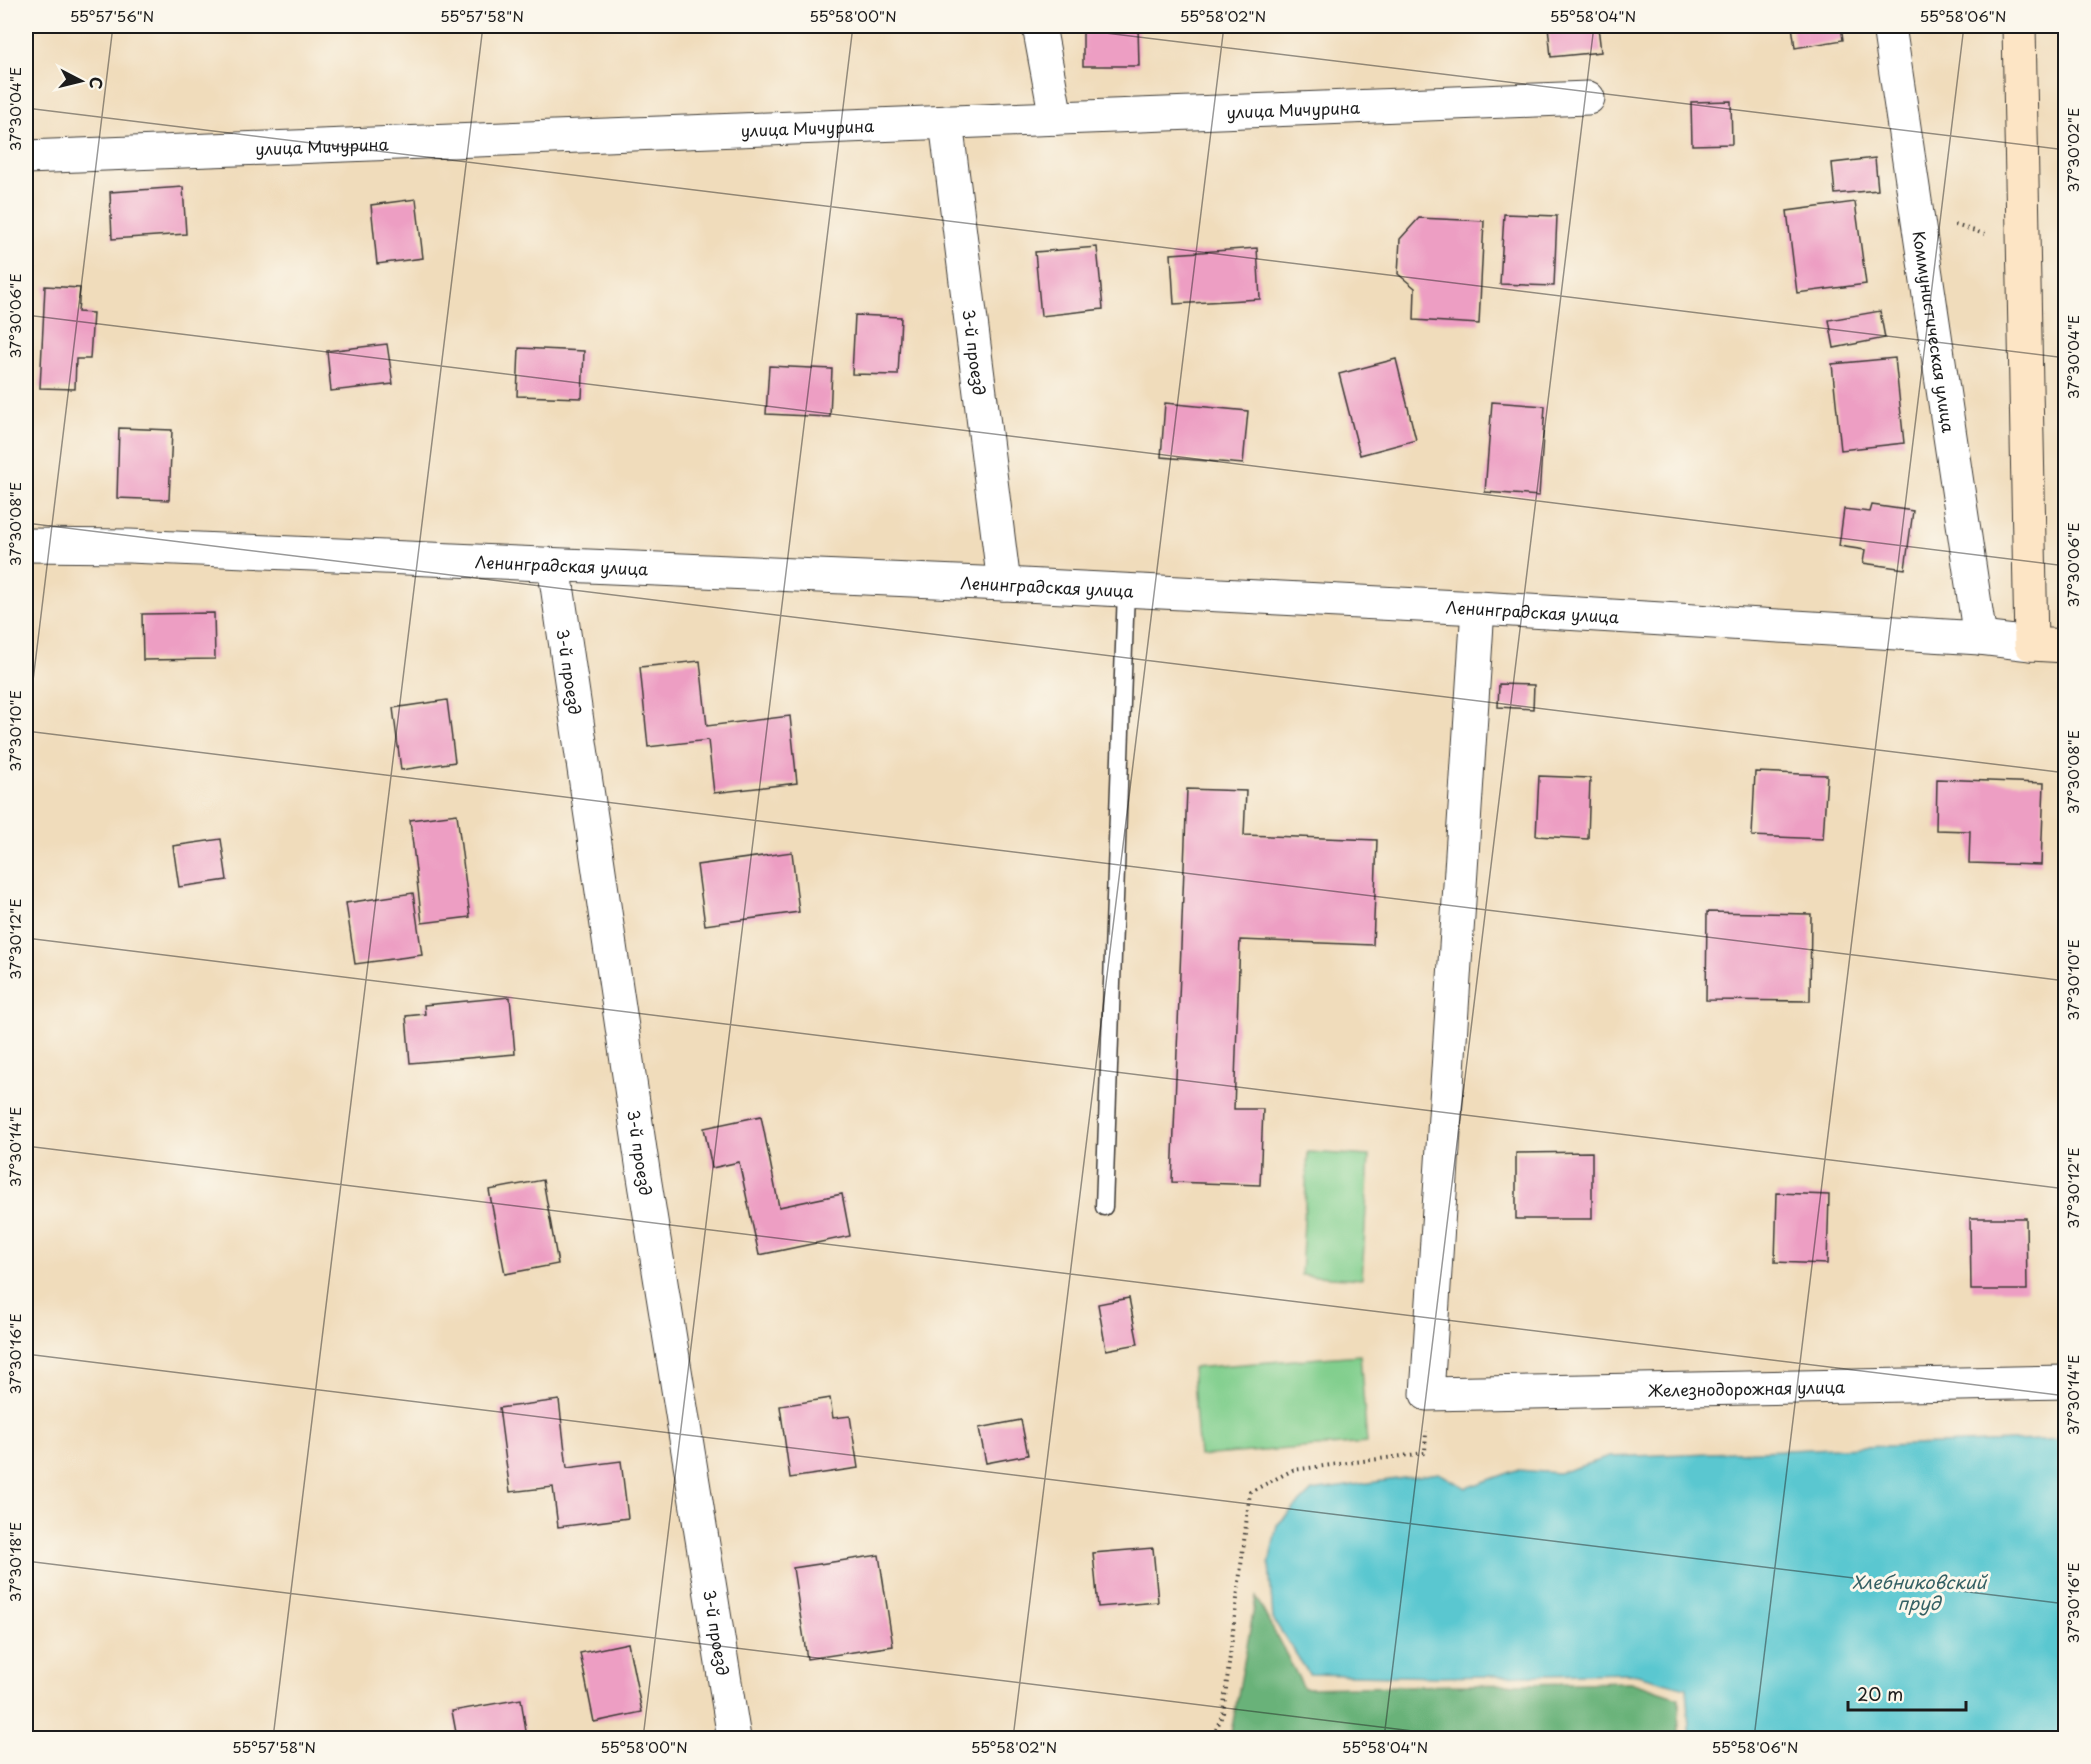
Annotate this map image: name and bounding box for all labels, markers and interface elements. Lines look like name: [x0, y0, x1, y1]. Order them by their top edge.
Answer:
text: 55°57'56"N: [70, 4, 154, 27]
text: 55°57'58"N: [440, 4, 524, 27]
text: 55°58'00"N: [809, 4, 897, 27]
text: 55°58'02"N: [1180, 4, 1266, 27]
text: 55°58'04"N: [1550, 4, 1636, 27]
text: 55°58'06"N: [1920, 4, 2006, 27]
north arrow: [51, 51, 111, 111]
text: 37°30'04"E: [3, 67, 26, 151]
text: С: [84, 76, 110, 90]
street label: улица Мичурина: [1226, 95, 1360, 124]
text: 37°30'02"E: [2061, 108, 2084, 192]
street label: улица Мичурина: [740, 113, 875, 142]
street label: улица Мичурина: [255, 131, 389, 160]
street label: Коммунистическая улица: [1908, 229, 1961, 434]
text: 37°30'06"E: [3, 273, 26, 359]
street label: 3-й проезд: [958, 308, 992, 397]
text: 37°30'04"E: [2061, 315, 2084, 399]
text: 37°30'08"E: [3, 482, 26, 566]
text: 37°30'06"E: [2061, 522, 2084, 608]
street label: Ленинградская улица: [475, 549, 649, 581]
street label: Ленинградская улица: [960, 570, 1134, 603]
street label: Ленинградская улица: [1445, 594, 1620, 628]
street label: 3-й проезд: [552, 627, 588, 716]
text: 37°30'10"E: [3, 690, 26, 772]
text: 37°30'08"E: [2061, 730, 2084, 814]
text: 37°30'12"E: [3, 898, 26, 980]
text: 37°30'10"E: [2061, 939, 2084, 1021]
text: 37°30'14"E: [3, 1107, 26, 1187]
street label: 3-й проезд: [622, 1108, 659, 1197]
text: 37°30'12"E: [2061, 1147, 2084, 1229]
text: 37°30'16"E: [3, 1313, 26, 1395]
text: 37°30'14"E: [2061, 1355, 2084, 1435]
street label: Железнодорожная улица: [1647, 1374, 1845, 1402]
text: 37°30'18"E: [3, 1522, 26, 1602]
text: 37°30'16"E: [2061, 1562, 2084, 1644]
water label: Хлебниковский пруд: [1852, 1568, 1988, 1616]
street label: 3-й проезд: [698, 1588, 736, 1677]
scale bar: [1848, 1674, 1966, 1712]
text: 20 m: [1857, 1680, 1903, 1707]
text: 55°57'58"N: [232, 1735, 316, 1758]
text: 55°58'00"N: [600, 1735, 688, 1758]
text: 55°58'02"N: [971, 1735, 1057, 1758]
text: 55°58'04"N: [1342, 1735, 1428, 1758]
text: 55°58'06"N: [1712, 1735, 1798, 1758]

